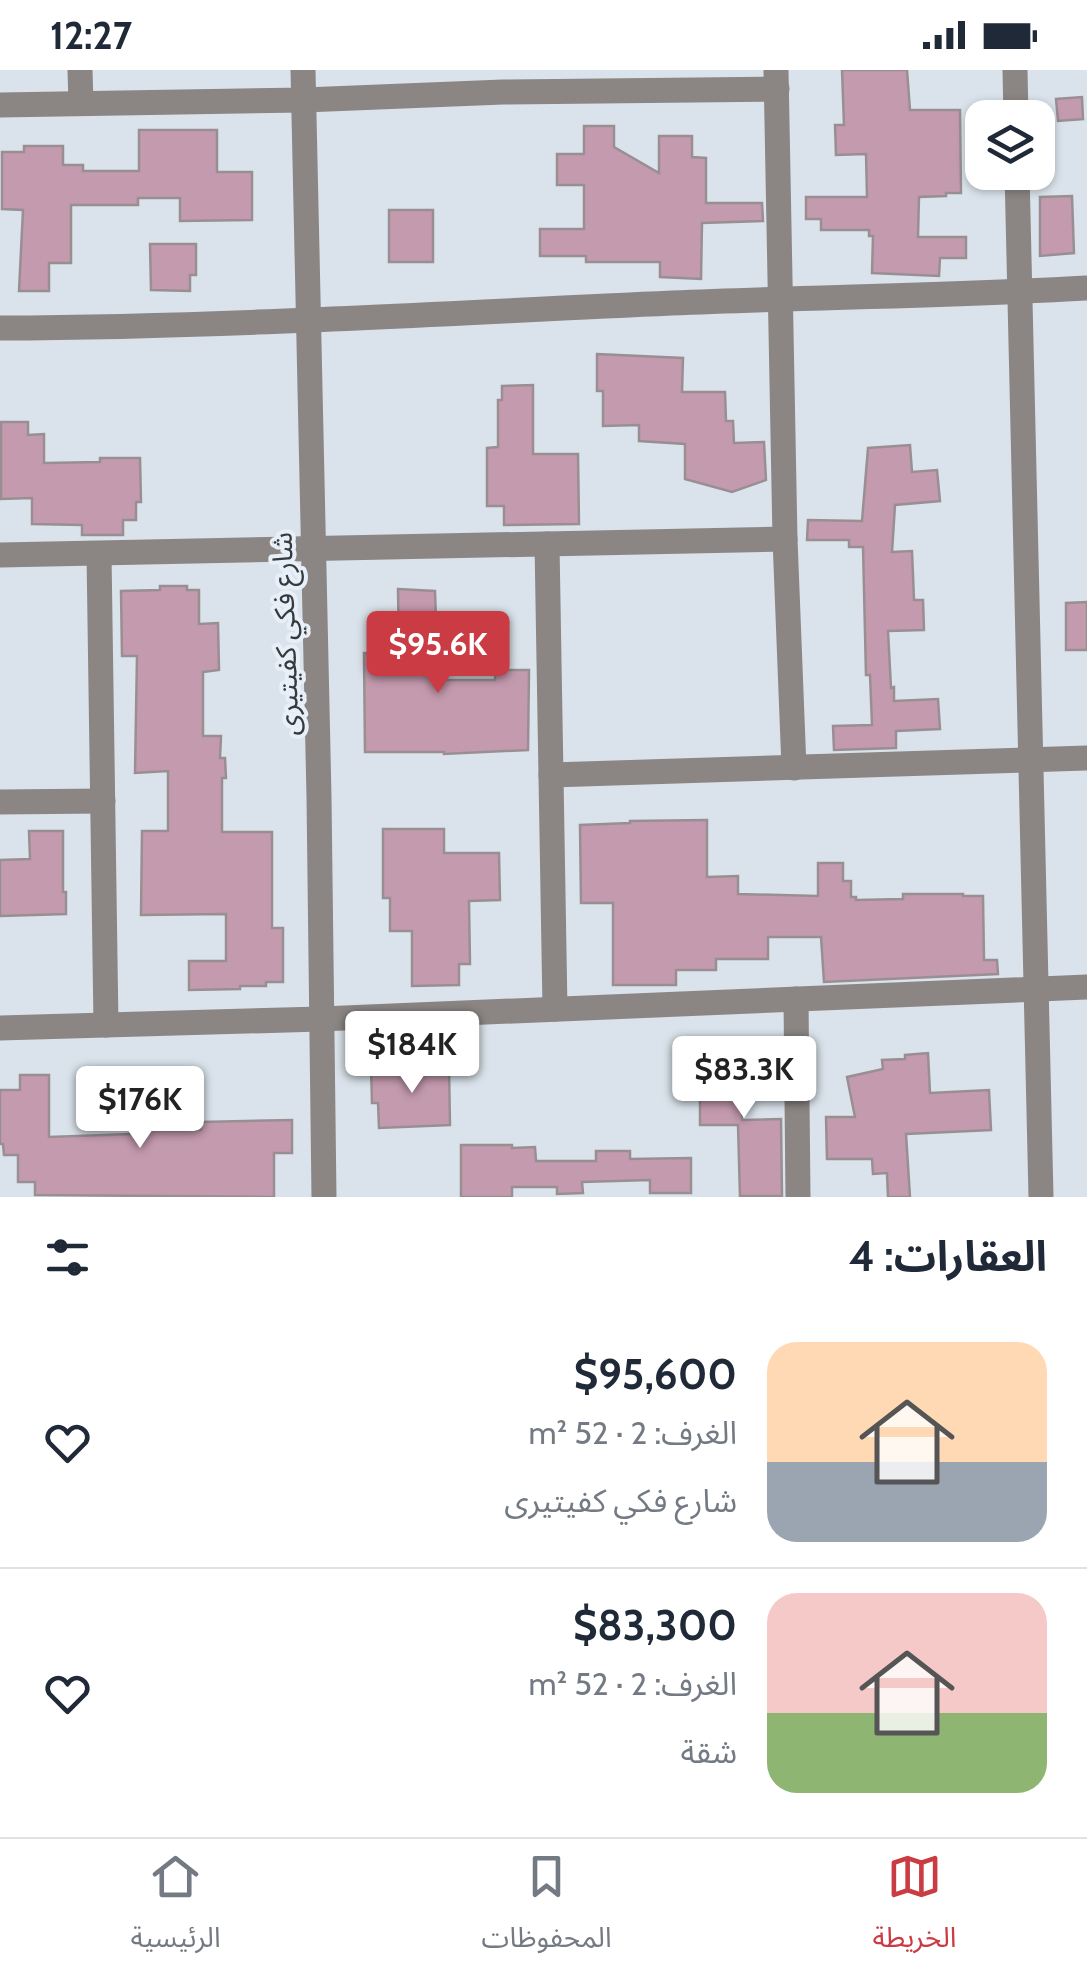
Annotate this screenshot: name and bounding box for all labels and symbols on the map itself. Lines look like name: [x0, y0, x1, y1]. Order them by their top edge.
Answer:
street label: شارع فكي كفيتيرى: [264, 531, 310, 736]
pin: $95.6K: [357, 611, 519, 696]
pin: $184K: [342, 1011, 482, 1096]
pin: $83.3K: [663, 1036, 825, 1121]
pin: $176K: [70, 1066, 210, 1151]

